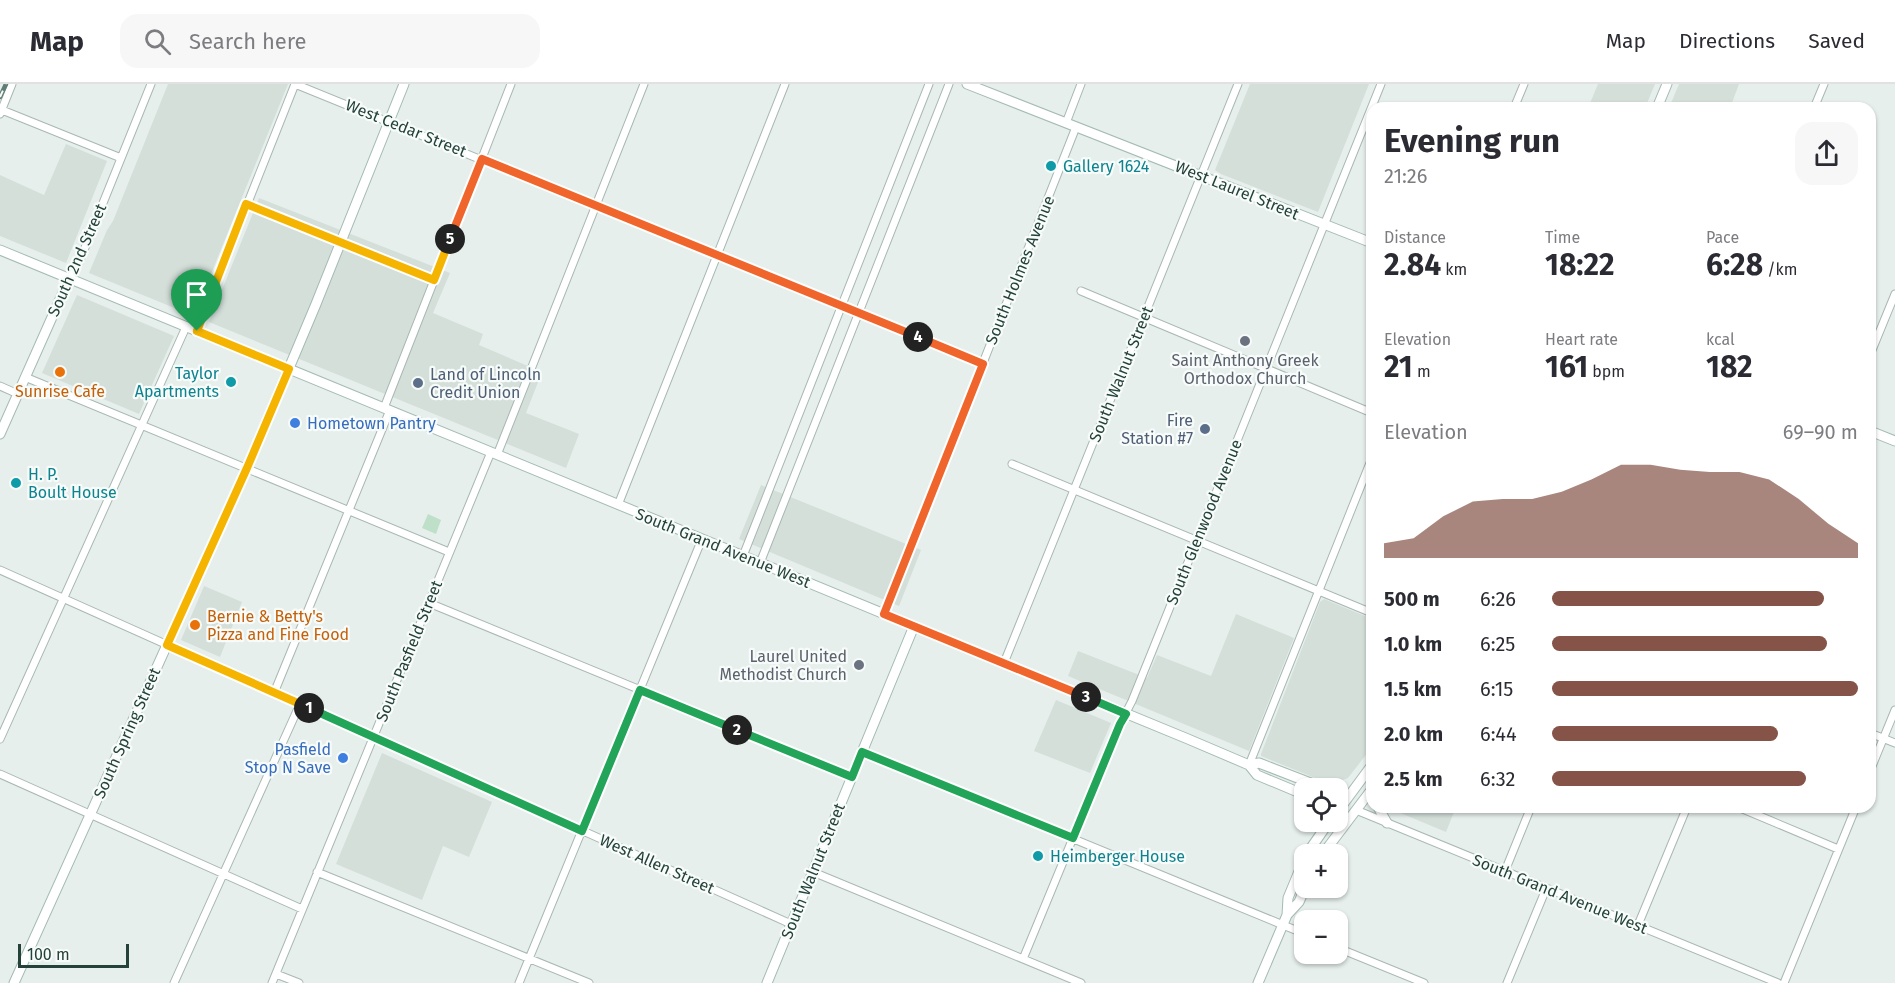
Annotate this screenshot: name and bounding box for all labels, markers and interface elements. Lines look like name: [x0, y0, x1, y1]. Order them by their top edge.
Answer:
search box: [120, 14, 540, 68]
text: Map: [30, 25, 84, 58]
icon: search: [141, 25, 174, 58]
text: Search here: [189, 28, 307, 55]
text: Map: [1606, 28, 1646, 54]
text: Directions: [1679, 28, 1775, 54]
text: Saved: [1808, 28, 1865, 54]
street label: West Cedar Street: [343, 95, 469, 161]
text: Evening run: [1384, 121, 1560, 161]
button: share: [1795, 122, 1858, 185]
street label: West Laurel Street: [1172, 156, 1302, 224]
place label: Gallery 1624: [1063, 157, 1150, 176]
marker: Gallery 1624: [1044, 159, 1058, 173]
text: 21:26: [1384, 164, 1427, 188]
street label: South Holmes Avenue: [981, 193, 1059, 347]
street label: South 2nd Street: [44, 201, 110, 319]
pin: 5: [435, 224, 465, 254]
text: Distance: [1384, 228, 1446, 247]
text: Time: [1545, 228, 1580, 247]
text: Pace: [1706, 228, 1739, 247]
text: 5: [446, 229, 454, 248]
text: 2.84: [1384, 247, 1441, 283]
text: 18:22: [1545, 247, 1615, 283]
text: 6:28: [1706, 247, 1763, 283]
text: km: [1441, 260, 1467, 279]
text: /km: [1763, 260, 1798, 279]
pin: [171, 269, 222, 331]
icon: arrive: [180, 278, 213, 311]
street label: South Walnut Street: [1085, 303, 1157, 445]
pin: 4: [903, 322, 933, 352]
text: 4: [913, 327, 923, 346]
text: Elevation: [1384, 330, 1451, 349]
text: Heart rate: [1545, 330, 1618, 349]
text: kcal: [1706, 330, 1735, 349]
marker: Saint Anthony Greek Orthodox Church: [1238, 334, 1252, 348]
text: 21: [1384, 349, 1413, 385]
text: 161: [1545, 349, 1588, 385]
text: 182: [1706, 349, 1753, 385]
place label: Saint Anthony Greek Orthodox Church: [1171, 351, 1319, 388]
text: m: [1413, 362, 1431, 381]
text: bpm: [1588, 362, 1625, 381]
place label: Taylor Apartments: [135, 364, 220, 401]
marker: Sunrise Cafe: [53, 365, 67, 379]
place label: Land of Lincoln Credit Union: [430, 365, 541, 402]
marker: Taylor Apartments: [224, 375, 238, 389]
marker: Land of Lincoln Credit Union: [411, 376, 425, 390]
place label: Sunrise Cafe: [15, 382, 105, 401]
place label: Fire Station #7: [1121, 411, 1193, 448]
place label: Hometown Pantry: [307, 414, 436, 433]
marker: Hometown Pantry: [288, 416, 302, 430]
text: Elevation: [1384, 420, 1468, 444]
text: 69–90 m: [1783, 420, 1858, 444]
marker: Fire Station #7: [1198, 422, 1212, 436]
street label: South Glenwood Avenue: [1162, 437, 1246, 607]
place label: H. P. Boult House: [28, 465, 117, 502]
marker: H. P. Boult House: [9, 476, 23, 490]
street label: South Grand Avenue West: [633, 504, 813, 592]
street label: South Pasfield Street: [372, 577, 446, 725]
text: 500 m: [1384, 587, 1440, 611]
text: 6:26: [1480, 587, 1516, 611]
place label: Bernie & Betty's Pizza and Fine Food: [207, 607, 349, 644]
marker: Bernie & Betty's Pizza and Fine Food: [188, 618, 202, 632]
text: 1.0 km: [1384, 632, 1442, 656]
text: 6:25: [1480, 632, 1515, 656]
place label: Laurel United Methodist Church: [720, 647, 847, 684]
marker: Laurel United Methodist Church: [852, 658, 866, 672]
street label: South Spring Street: [90, 665, 164, 801]
text: 1.5 km: [1384, 677, 1442, 701]
text: 6:15: [1480, 677, 1513, 701]
pin: 3: [1071, 682, 1101, 712]
text: 3: [1082, 687, 1090, 706]
pin: 1: [294, 693, 324, 723]
text: 1: [305, 698, 313, 717]
pin: 2: [722, 715, 752, 745]
text: 2: [733, 720, 741, 739]
text: 2.0 km: [1384, 722, 1443, 746]
text: 6:44: [1480, 722, 1517, 746]
place label: Pasfield Stop N Save: [245, 740, 331, 777]
marker: Pasfield Stop N Save: [336, 751, 350, 765]
text: 2.5 km: [1384, 767, 1443, 791]
text: 6:32: [1480, 767, 1515, 791]
map controls: [1294, 778, 1348, 964]
button: locate: [1294, 778, 1348, 832]
street label: South Walnut Street: [777, 800, 849, 942]
street label: West Allen Street: [597, 830, 717, 898]
button: +: [1294, 844, 1348, 898]
place label: Heimberger House: [1050, 847, 1185, 866]
marker: Heimberger House: [1031, 849, 1045, 863]
street label: South Grand Avenue West: [1470, 850, 1650, 938]
button: −: [1294, 910, 1348, 964]
scale bar: [18, 941, 129, 968]
text: 100 m: [27, 945, 70, 964]

